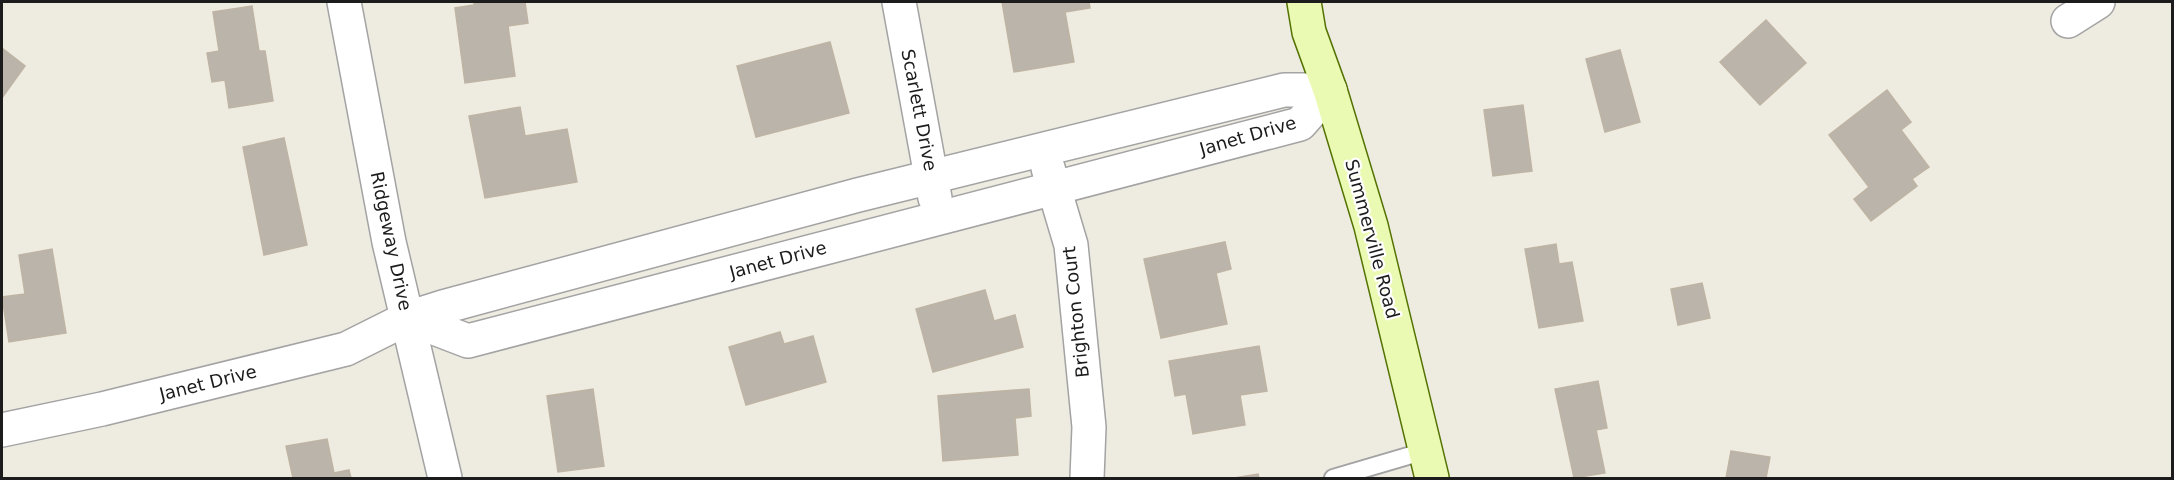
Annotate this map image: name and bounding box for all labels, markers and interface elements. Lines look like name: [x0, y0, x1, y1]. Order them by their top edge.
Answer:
street label: Scarlett Drive: [897, 47, 942, 173]
street label: Janet Drive: [1196, 112, 1299, 160]
street label: Summerville Road: [1341, 157, 1404, 321]
street label: Ridgeway Drive: [367, 169, 416, 312]
street label: Janet Drive: [726, 236, 829, 283]
street label: Brighton Court: [1058, 245, 1093, 379]
street label: Janet Drive: [156, 360, 259, 405]

